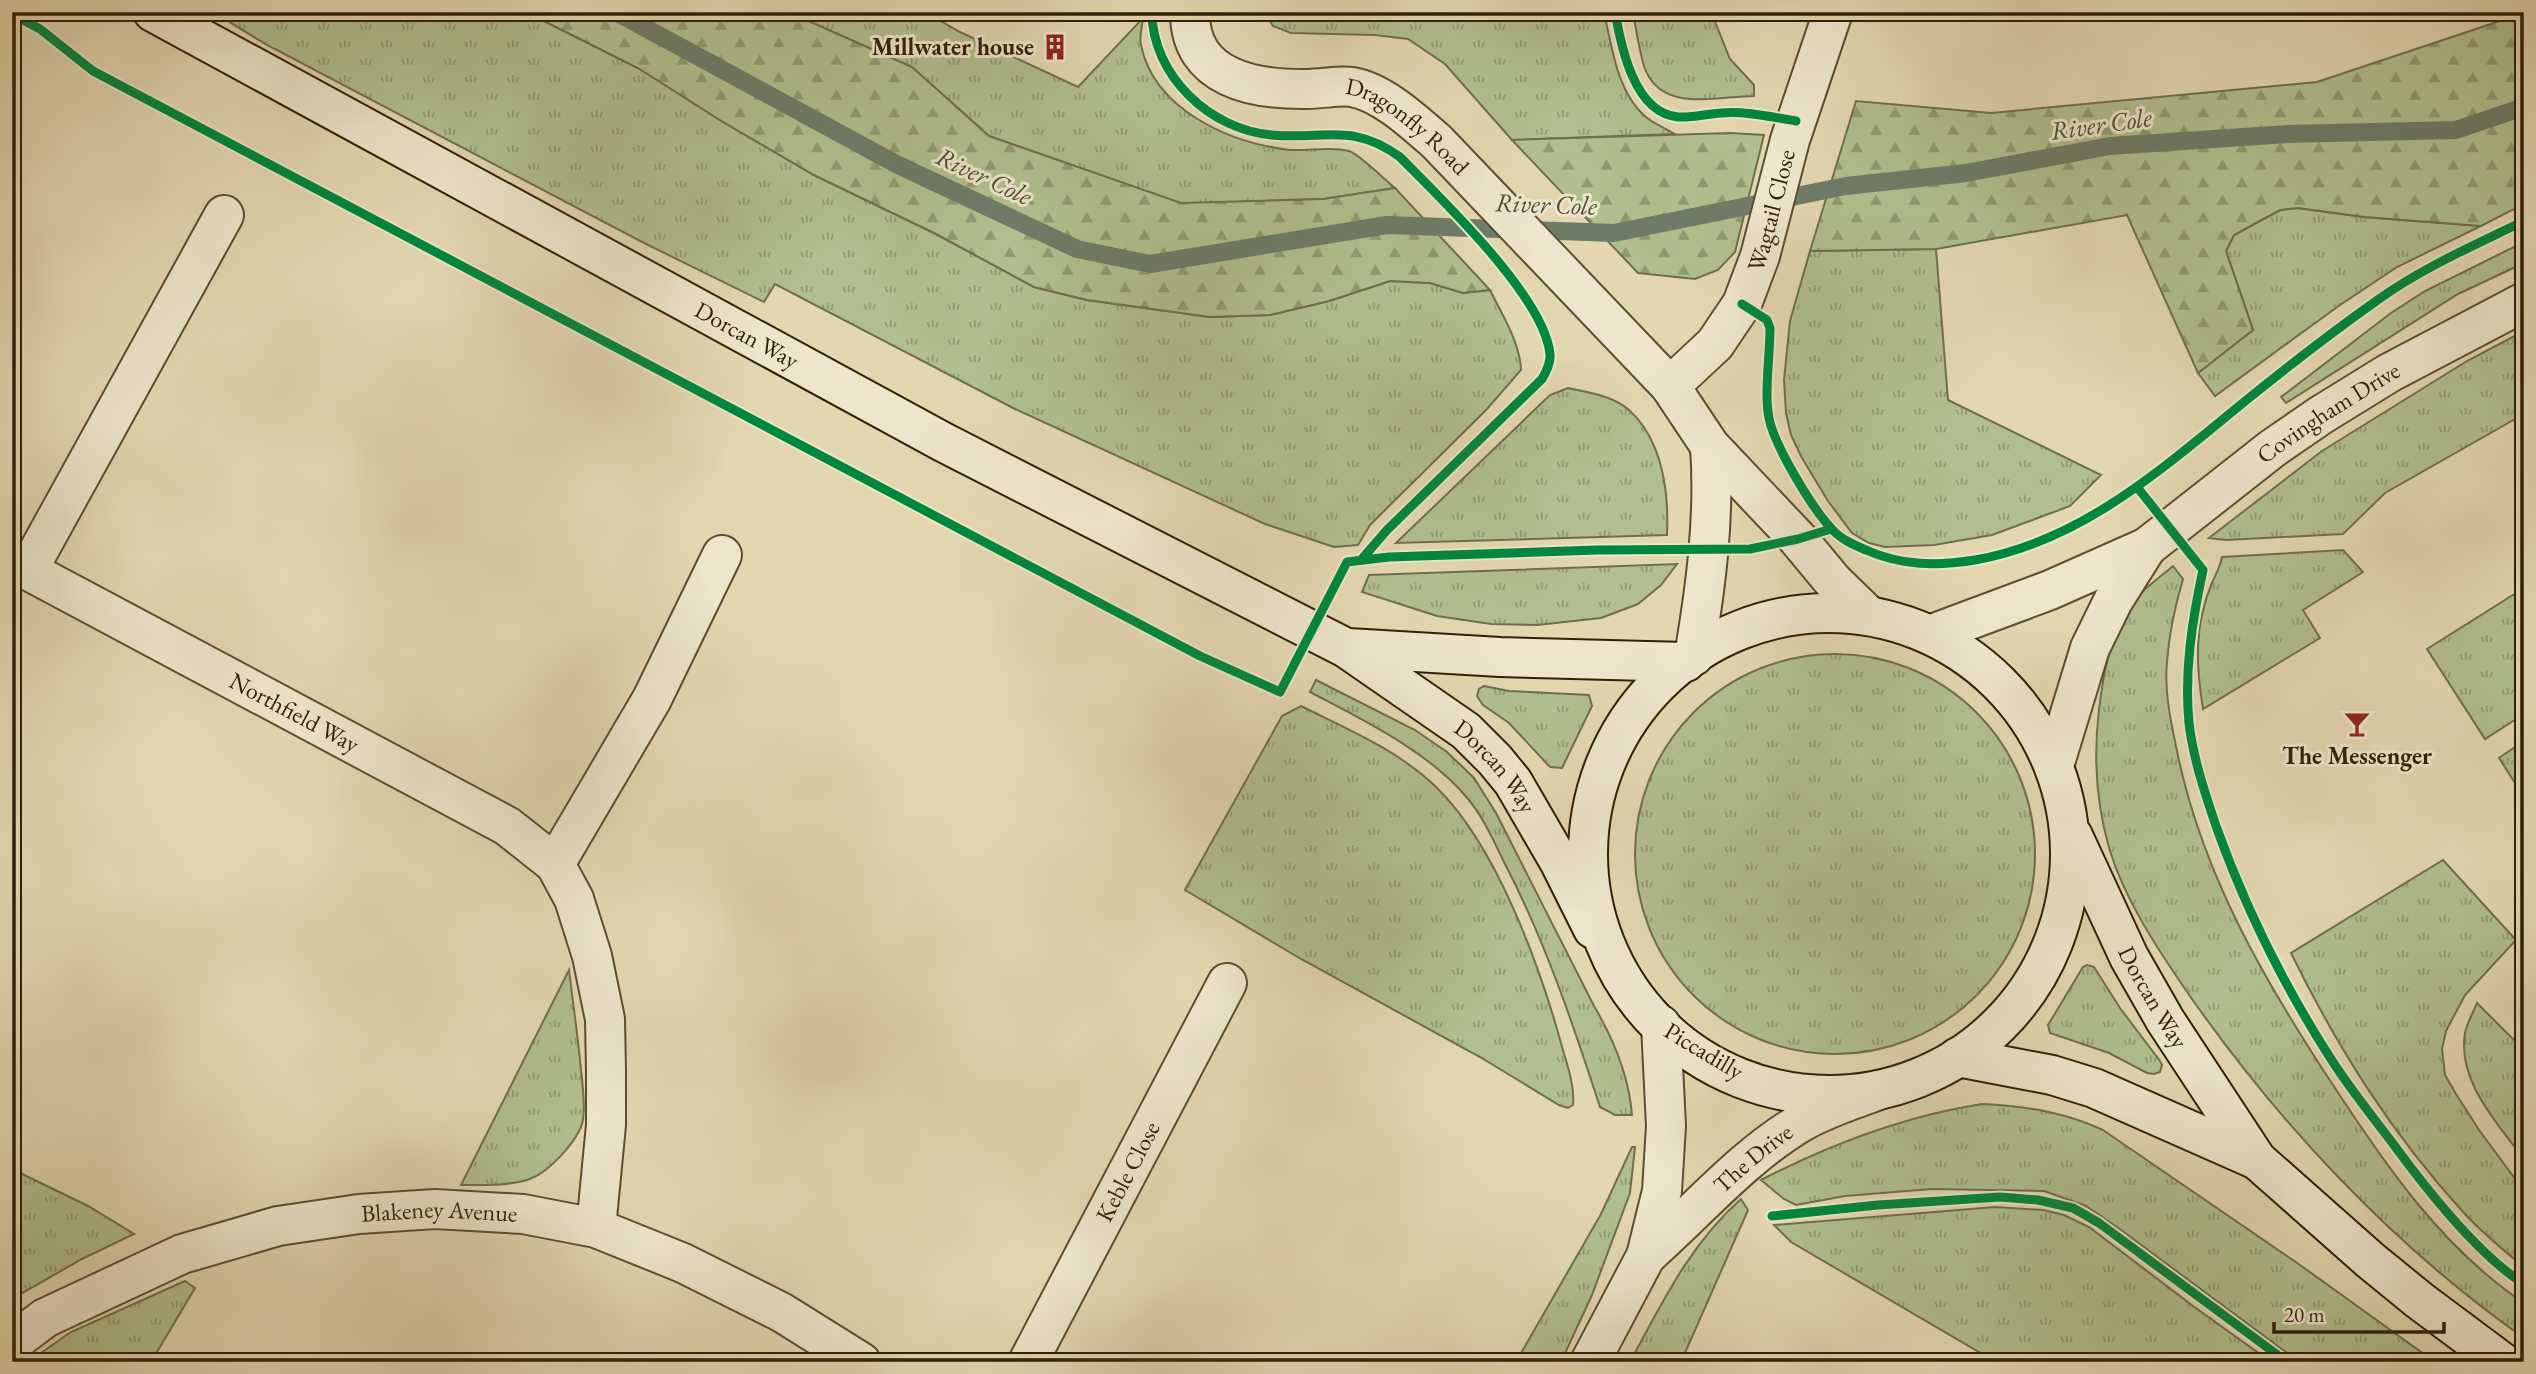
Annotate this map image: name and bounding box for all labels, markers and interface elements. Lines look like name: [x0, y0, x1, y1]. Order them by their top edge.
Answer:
place label: Millwater house: [872, 31, 1034, 62]
building icon: Millwater house: [1040, 32, 1070, 62]
street label: Dragonfly Road: [1343, 70, 1477, 182]
water label: River Cole: [2048, 100, 2155, 148]
water label: River Cole: [931, 139, 1039, 213]
street label: Wagtail Close: [1740, 146, 1802, 276]
water label: River Cole: [1494, 185, 1599, 223]
street label: Dorcan Way: [690, 294, 805, 376]
street label: Covingham Drive: [2250, 354, 2405, 470]
street label: Northfield Way: [224, 665, 365, 760]
bar icon: The Messenger: [2342, 709, 2372, 739]
street label: Dorcan Way: [1448, 712, 1544, 819]
place label: The Messenger: [2282, 740, 2432, 772]
street label: Dorcan Way: [2111, 941, 2196, 1055]
street label: Piccadilly: [1659, 1015, 1750, 1087]
street label: Keble Close: [1088, 1116, 1167, 1227]
street label: The Drive: [1706, 1116, 1798, 1200]
street label: Blakeney Avenue: [360, 1193, 518, 1229]
scale bar: [2274, 1290, 2443, 1334]
text: 20 m: [2284, 1301, 2325, 1328]

